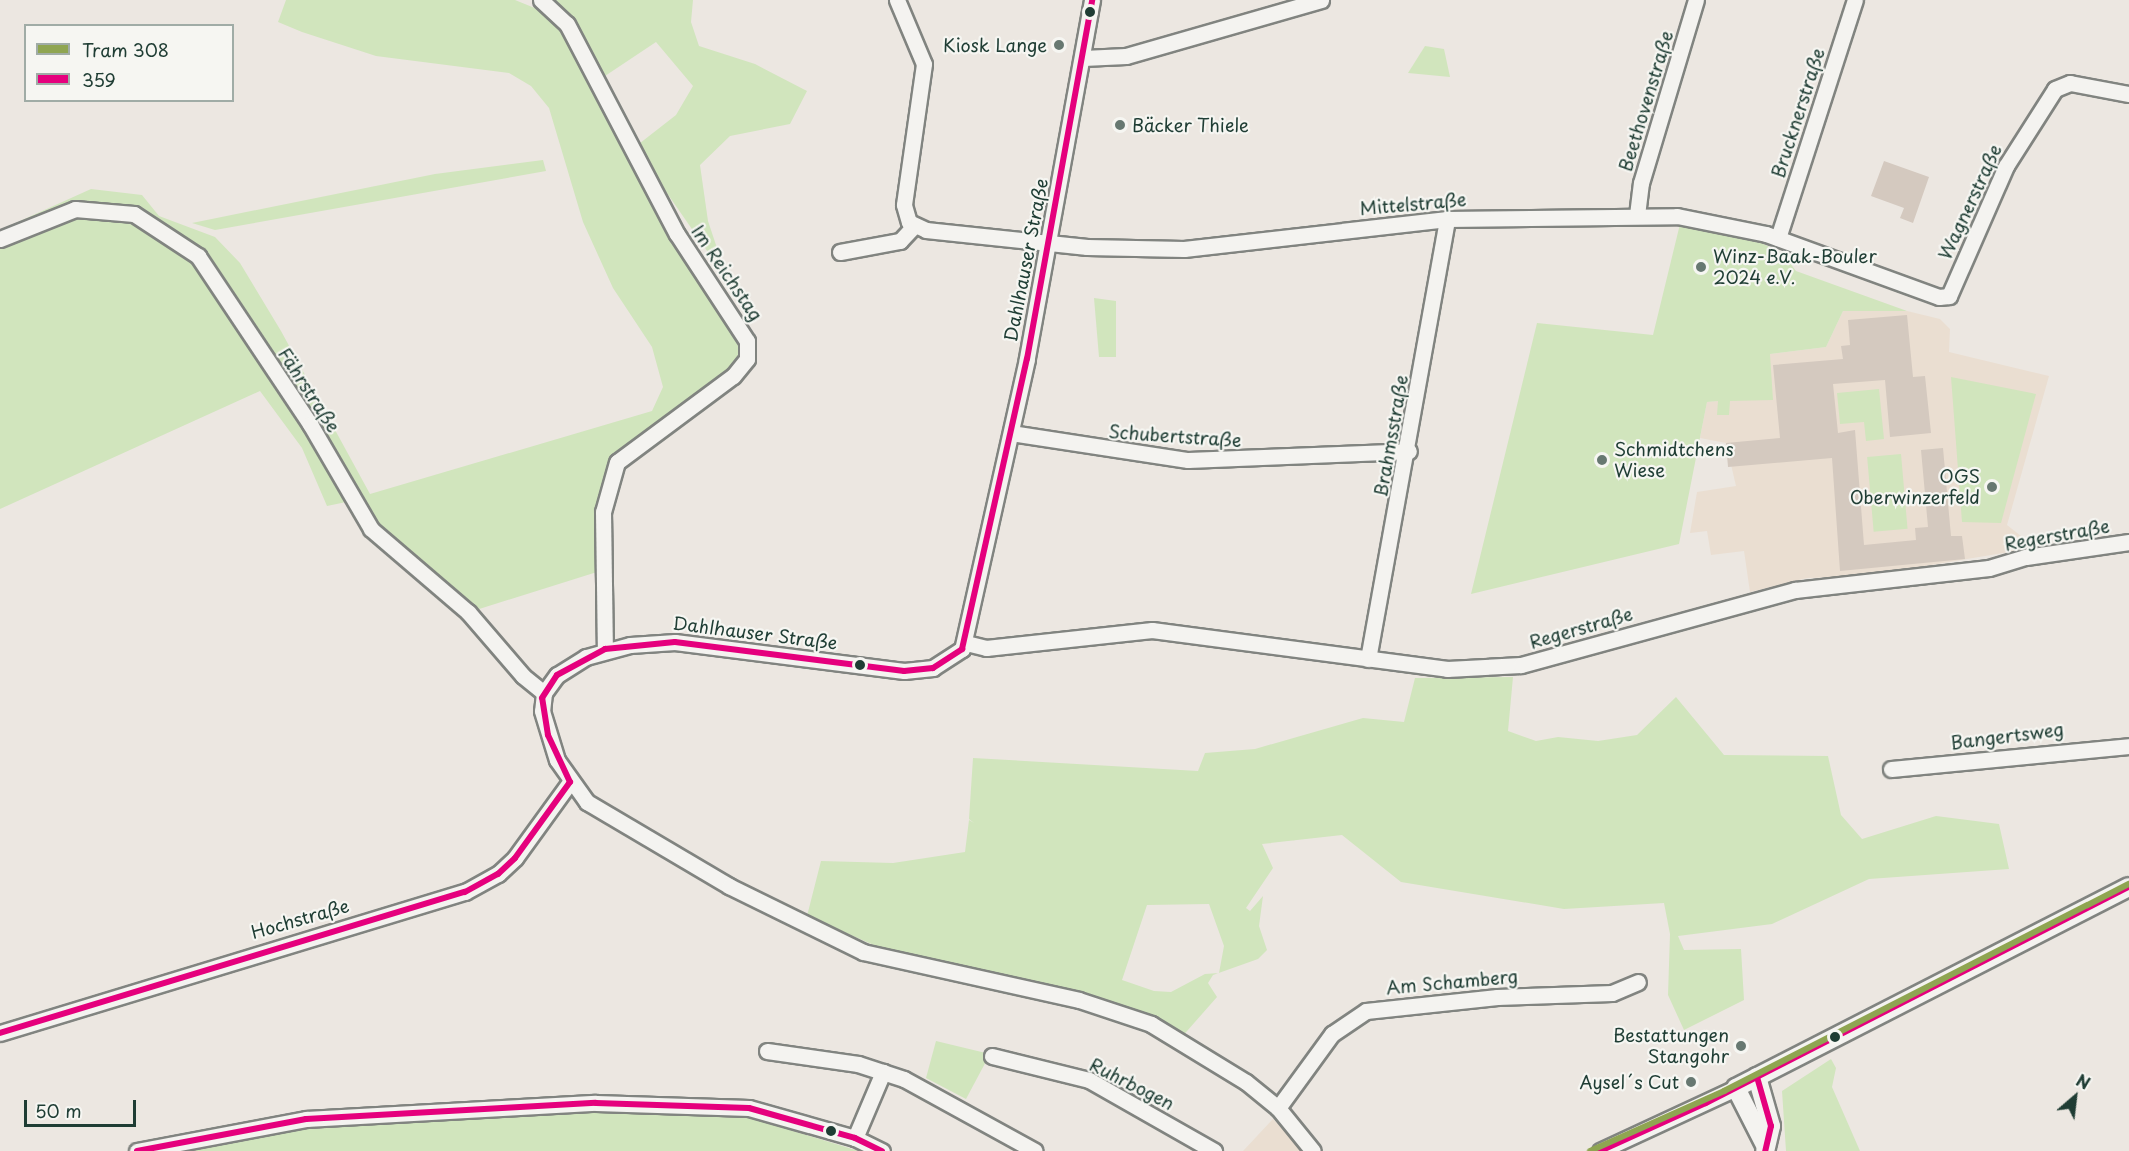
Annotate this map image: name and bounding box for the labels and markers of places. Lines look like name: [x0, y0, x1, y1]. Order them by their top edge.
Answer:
unlabelled marker: [1084, 6, 1096, 18]
place label: Kiosk Lange: [943, 34, 1047, 56]
marker: Kiosk Lange: [1052, 38, 1066, 52]
place label: Bäcker Thiele: [1132, 114, 1250, 136]
marker: Bäcker Thiele: [1113, 118, 1127, 132]
place label: Winz-Baak-Bouler 2024 e.V.: [1713, 246, 1877, 288]
marker: Winz-Baak-Bouler 2024 e.V.: [1694, 260, 1708, 274]
place label: Schmidtchens Wiese: [1614, 439, 1734, 482]
marker: Schmidtchens Wiese: [1595, 453, 1609, 467]
place label: OGS Oberwinzerfeld: [1850, 466, 1980, 508]
marker: OGS Oberwinzerfeld: [1985, 480, 1999, 494]
unlabelled marker: [854, 659, 866, 671]
place label: Bestattungen Stangohr: [1613, 1025, 1729, 1068]
unlabelled marker: [1829, 1031, 1841, 1043]
marker: Bestattungen Stangohr: [1734, 1039, 1748, 1053]
place label: Aysel´s Cut: [1579, 1071, 1679, 1093]
marker: Aysel´s Cut: [1684, 1075, 1698, 1089]
unlabelled marker: [825, 1125, 837, 1137]

